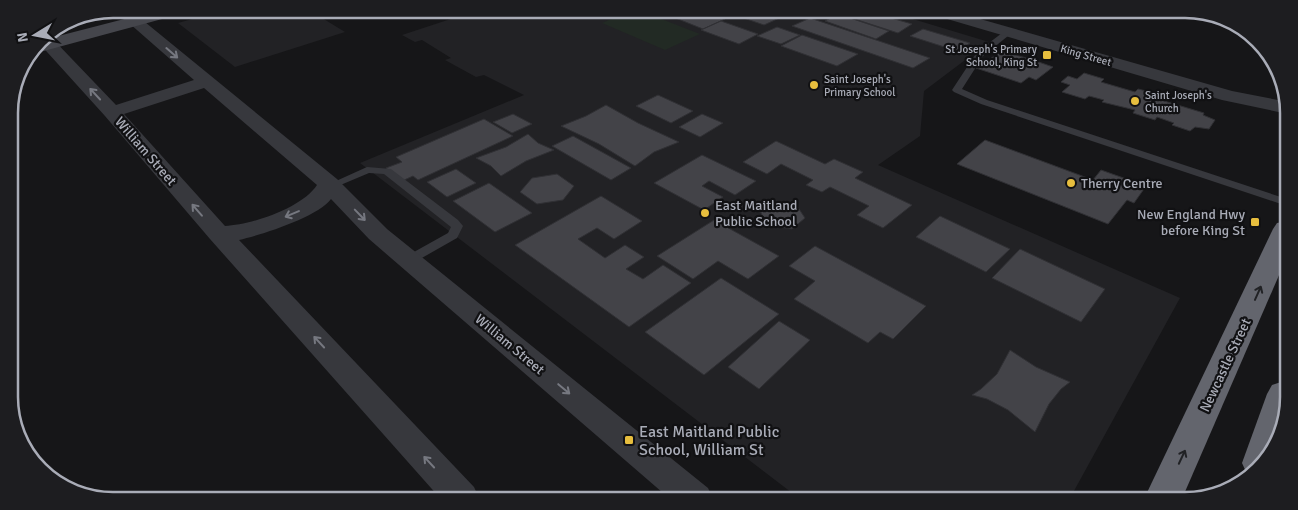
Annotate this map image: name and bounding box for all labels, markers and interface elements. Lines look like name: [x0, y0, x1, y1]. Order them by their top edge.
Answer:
north arrow: [10, 10, 60, 60]
text: N: [13, 31, 32, 43]
street label: King Street: [1059, 42, 1113, 69]
place label: St Joseph's Primary School, King St: [945, 43, 1038, 69]
one-way arrow: [165, 47, 178, 59]
marker: St Joseph's Primary School, King St: [1041, 49, 1053, 61]
place label: Saint Joseph's Primary School: [824, 73, 895, 99]
marker: Saint Joseph's Primary School: [808, 79, 820, 91]
one-way arrow: [89, 87, 101, 100]
place label: Saint Joseph's Church: [1145, 89, 1212, 115]
marker: Saint Joseph's Church: [1129, 95, 1141, 107]
street label: William Street: [111, 114, 180, 189]
place label: Therry Centre: [1081, 175, 1163, 192]
marker: Therry Centre: [1065, 177, 1077, 189]
place label: East Maitland Public School: [715, 197, 797, 230]
one-way arrow: [191, 203, 203, 216]
place label: New England Hwy before King St: [1137, 206, 1245, 239]
marker: East Maitland Public School: [699, 207, 711, 219]
one-way arrow: [285, 209, 300, 219]
one-way arrow: [354, 209, 366, 222]
marker: New England Hwy before King St: [1249, 216, 1261, 228]
one-way arrow: [1253, 286, 1263, 301]
street label: William Street: [472, 310, 548, 378]
street label: Newcastle Street: [1196, 316, 1255, 415]
one-way arrow: [313, 336, 324, 349]
one-way arrow: [557, 383, 570, 394]
place label: East Maitland Public School, William St: [639, 422, 779, 460]
marker: East Maitland Public School, William St: [623, 434, 635, 446]
one-way arrow: [1178, 450, 1188, 465]
one-way arrow: [423, 455, 435, 468]

